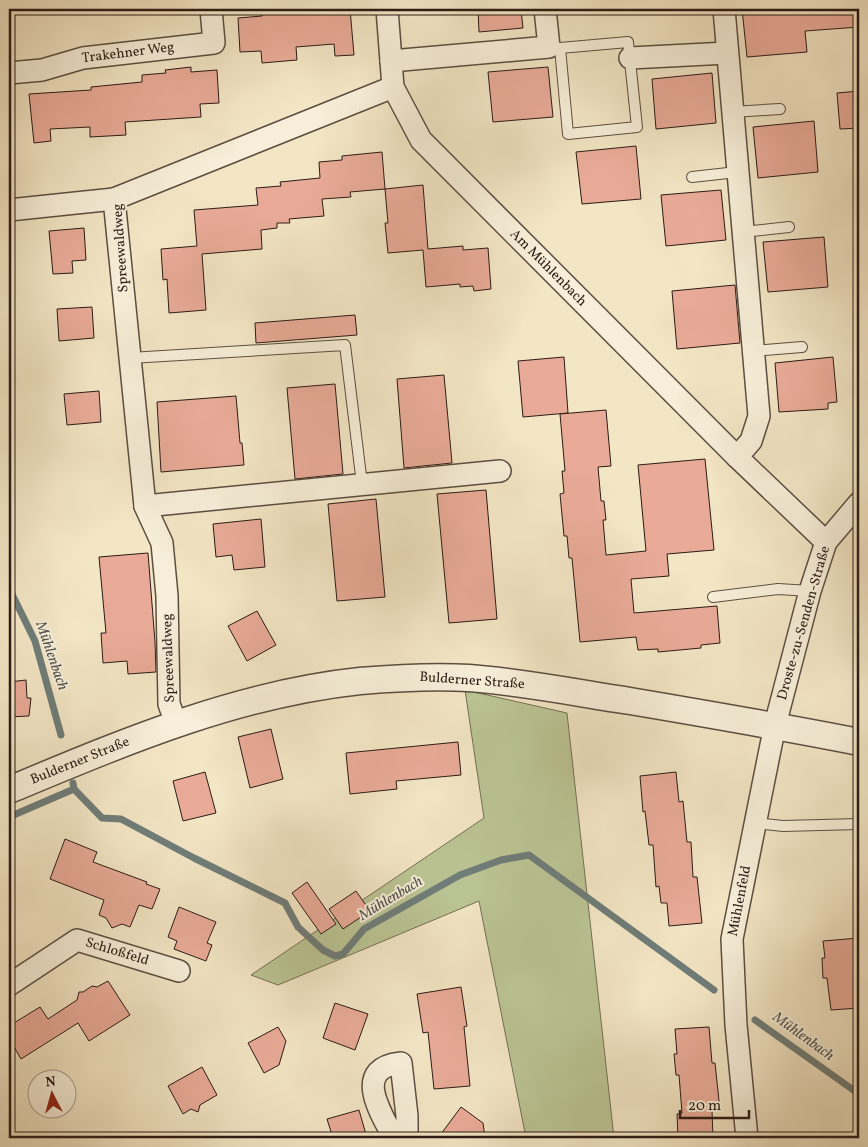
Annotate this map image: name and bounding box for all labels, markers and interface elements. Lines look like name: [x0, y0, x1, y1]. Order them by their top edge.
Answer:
street label: Trakehner Weg: [81, 38, 175, 68]
street label: Spreewaldweg: [108, 203, 134, 293]
street label: Am Mühlenbach: [505, 225, 591, 311]
street label: Droste-zu-Senden-Straße: [773, 543, 835, 702]
street label: Spreewaldweg: [158, 613, 180, 703]
water label: Mühlenbach: [29, 618, 73, 693]
street label: Bulderner Straße: [419, 668, 526, 694]
street label: Bulderner Straße: [28, 732, 133, 790]
street label: Mühlenfeld: [724, 864, 756, 938]
water label: Mühlenbach: [354, 872, 427, 927]
street label: Schloßfeld: [83, 933, 151, 971]
water label: Mühlenbach: [767, 1007, 838, 1067]
north arrow: [28, 1070, 78, 1120]
text: N: [45, 1073, 57, 1093]
scale bar: [680, 1087, 749, 1119]
text: 20 m: [688, 1096, 721, 1117]

